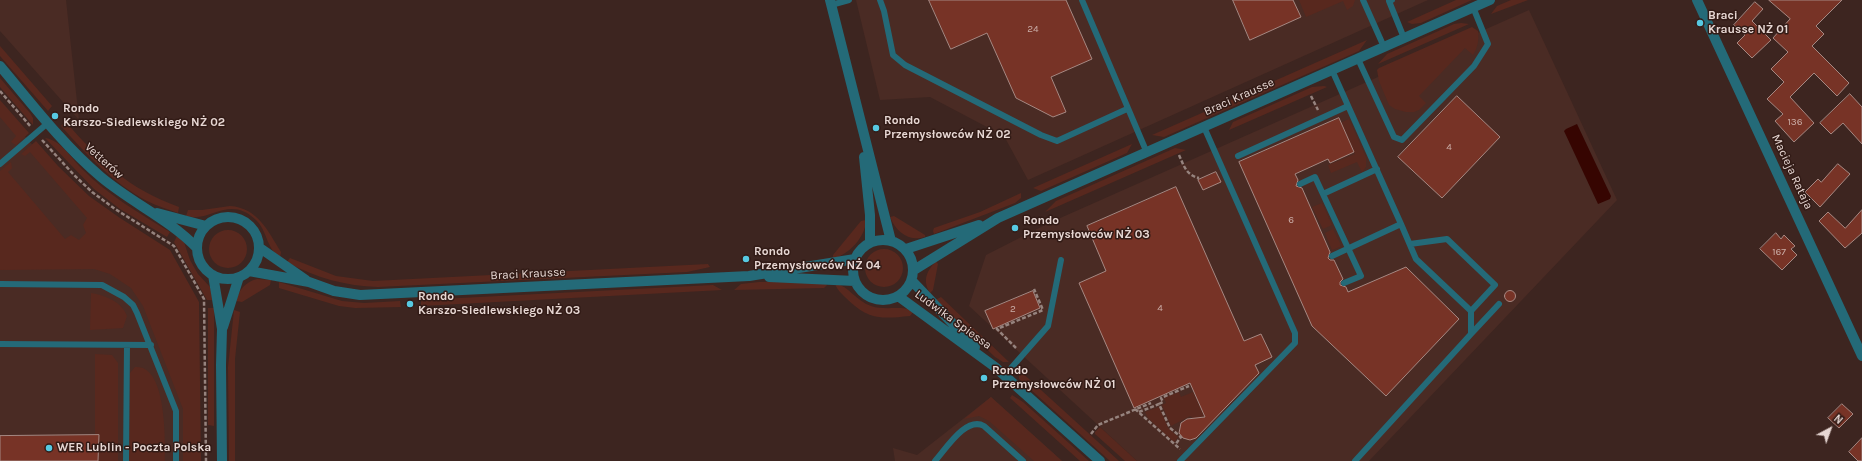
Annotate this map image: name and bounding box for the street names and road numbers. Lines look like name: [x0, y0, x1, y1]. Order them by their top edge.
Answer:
street label: Braci Krausse: [1202, 75, 1276, 119]
street label: Macieja Rataja: [1768, 132, 1816, 212]
street label: Vetterów: [82, 140, 126, 182]
street label: Braci Krausse: [490, 265, 566, 283]
street label: Ludwika Spiessa: [912, 287, 994, 353]

